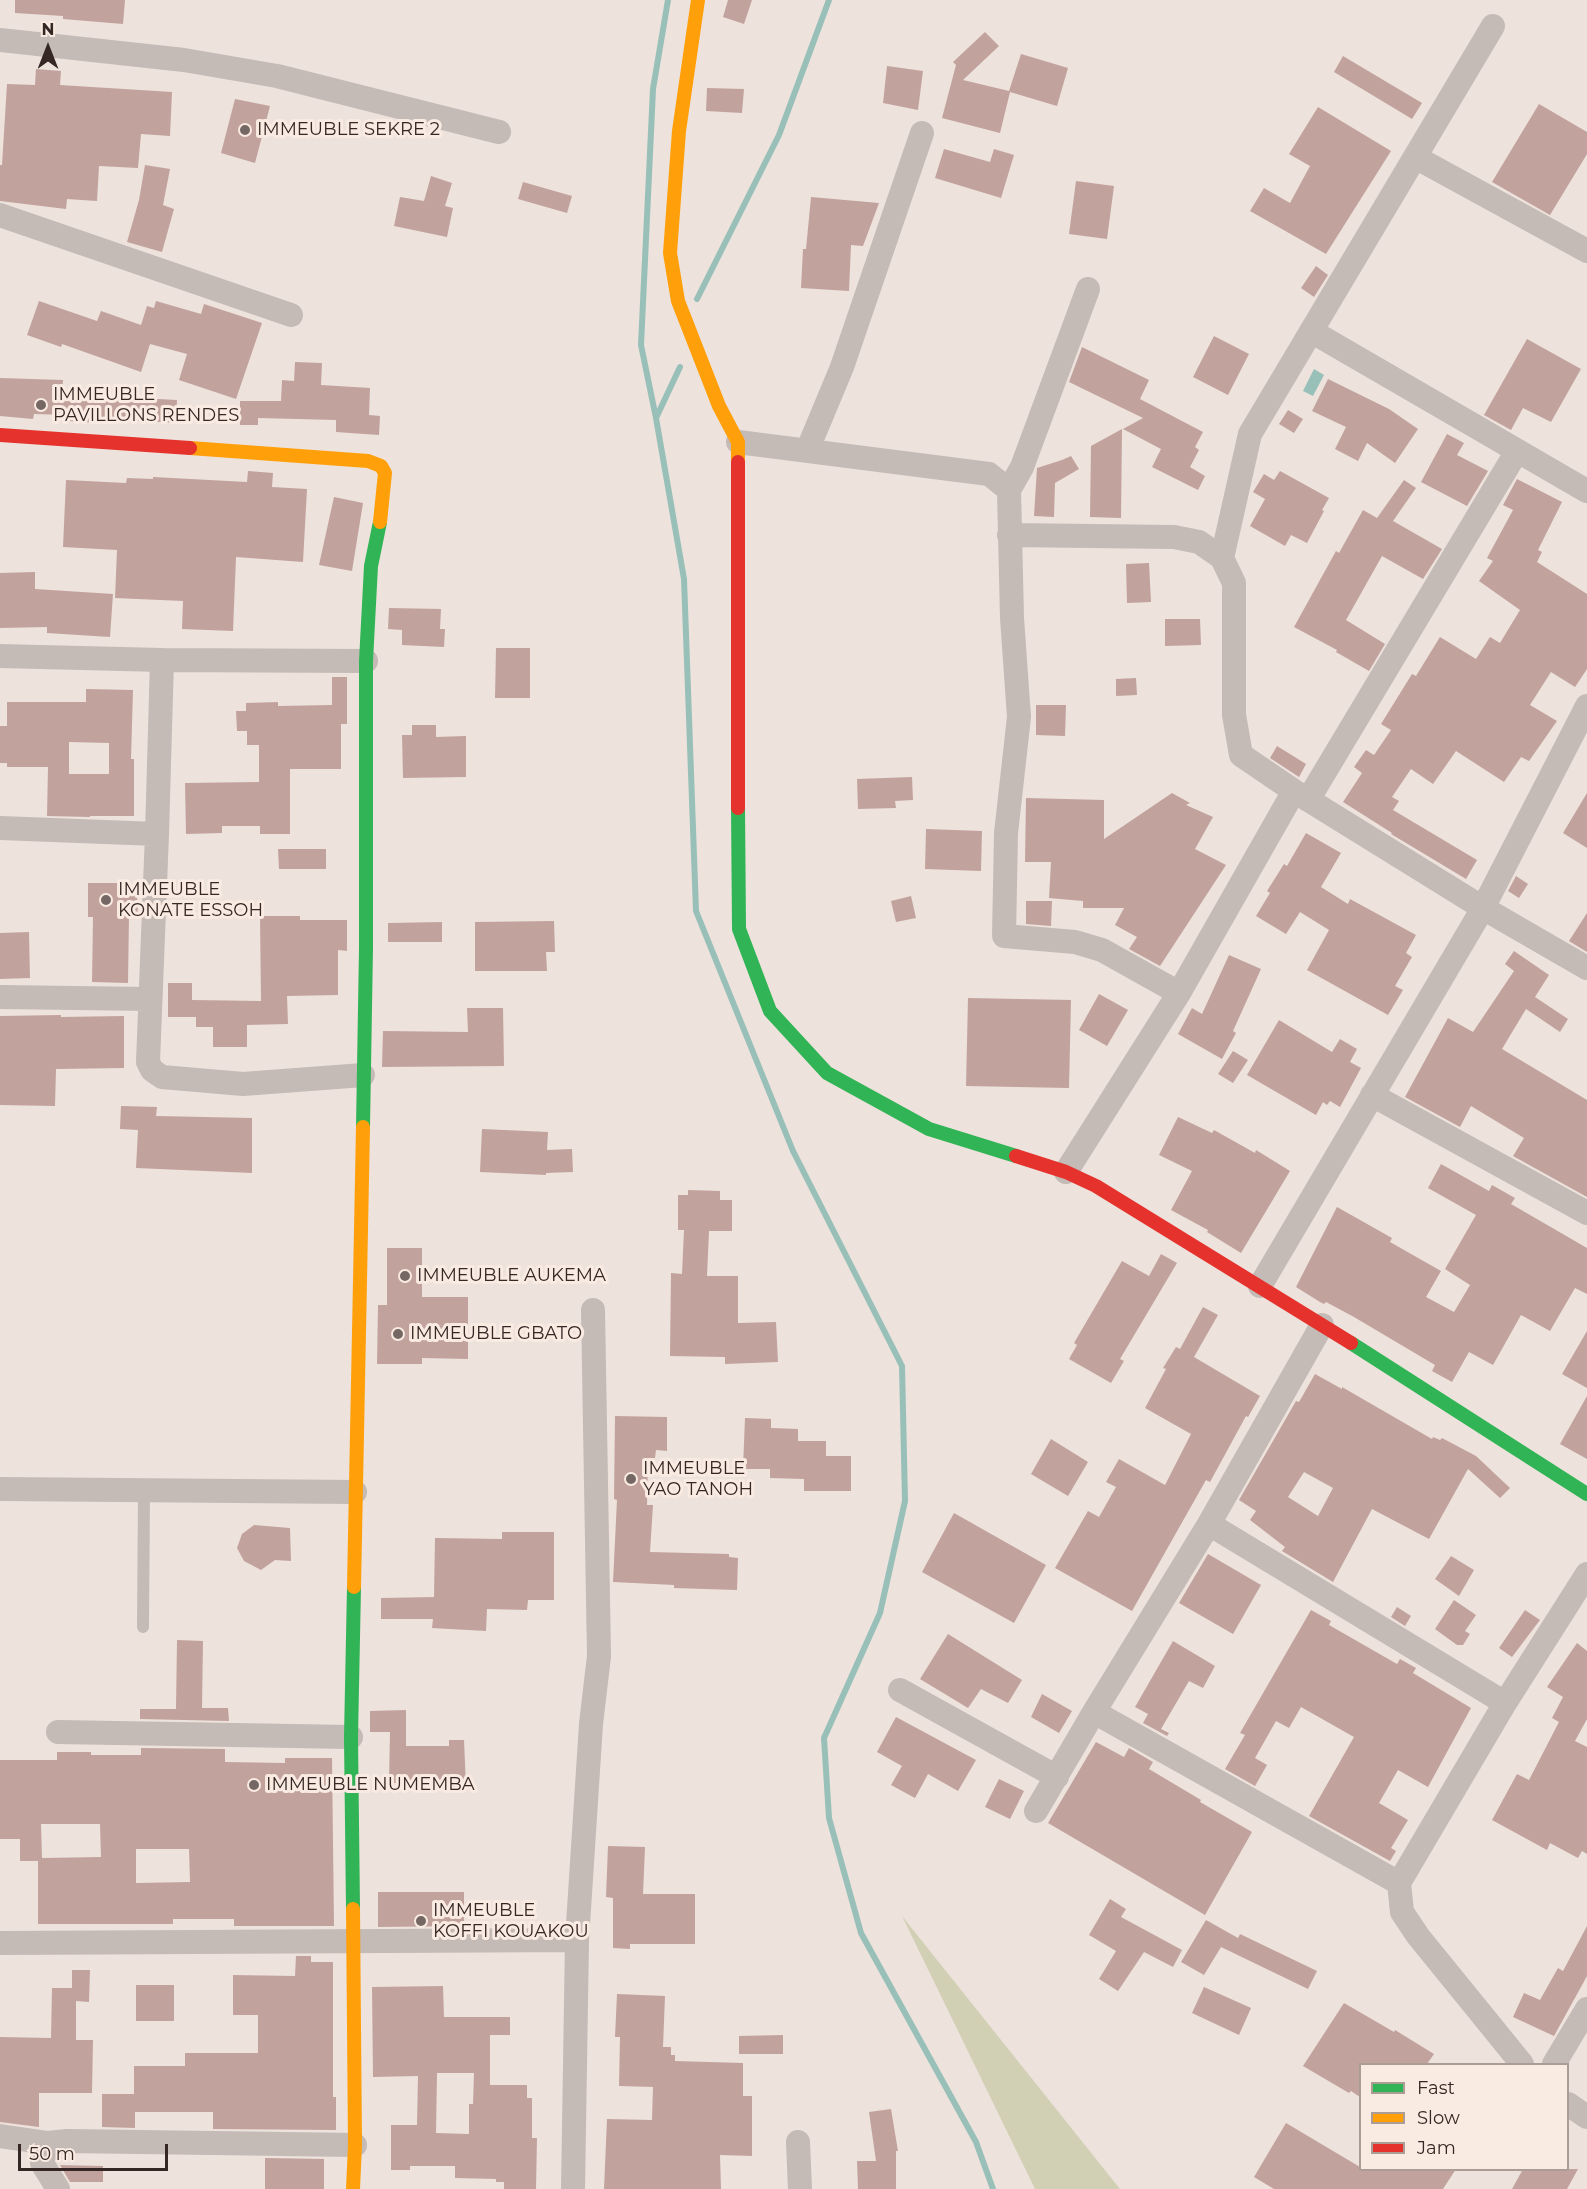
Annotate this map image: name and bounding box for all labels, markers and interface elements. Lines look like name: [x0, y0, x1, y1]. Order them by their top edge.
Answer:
north arrow: [18, 18, 78, 78]
text: N: [42, 20, 54, 39]
place label: IMMEUBLE SEKRE 2: [257, 119, 440, 141]
marker: IMMEUBLE SEKRE 2: [238, 123, 252, 137]
place label: IMMEUBLE PAVILLONS RENDES: [53, 384, 239, 426]
marker: IMMEUBLE PAVILLONS RENDES: [34, 398, 48, 412]
place label: IMMEUBLE KONATE ESSOH: [118, 879, 263, 922]
marker: IMMEUBLE KONATE ESSOH: [99, 893, 113, 907]
place label: IMMEUBLE AUKEMA: [417, 1265, 606, 1287]
marker: IMMEUBLE AUKEMA: [398, 1269, 412, 1283]
place label: IMMEUBLE GBATO: [410, 1323, 582, 1345]
marker: IMMEUBLE GBATO: [391, 1327, 405, 1341]
place label: IMMEUBLE YAO TANOH: [643, 1458, 753, 1500]
marker: IMMEUBLE YAO TANOH: [624, 1472, 638, 1486]
place label: IMMEUBLE NUMEMBA: [266, 1774, 475, 1796]
marker: IMMEUBLE NUMEMBA: [247, 1778, 261, 1792]
place label: IMMEUBLE KOFFI KOUAKOU: [433, 1900, 589, 1942]
marker: IMMEUBLE KOFFI KOUAKOU: [414, 1914, 428, 1928]
legend: [1359, 2063, 1569, 2171]
text: Fast: [1417, 2077, 1455, 2099]
text: Slow: [1417, 2107, 1460, 2129]
scale bar: [21, 2132, 171, 2170]
text: Jam: [1417, 2137, 1456, 2159]
text: 50 m: [29, 2143, 75, 2165]

